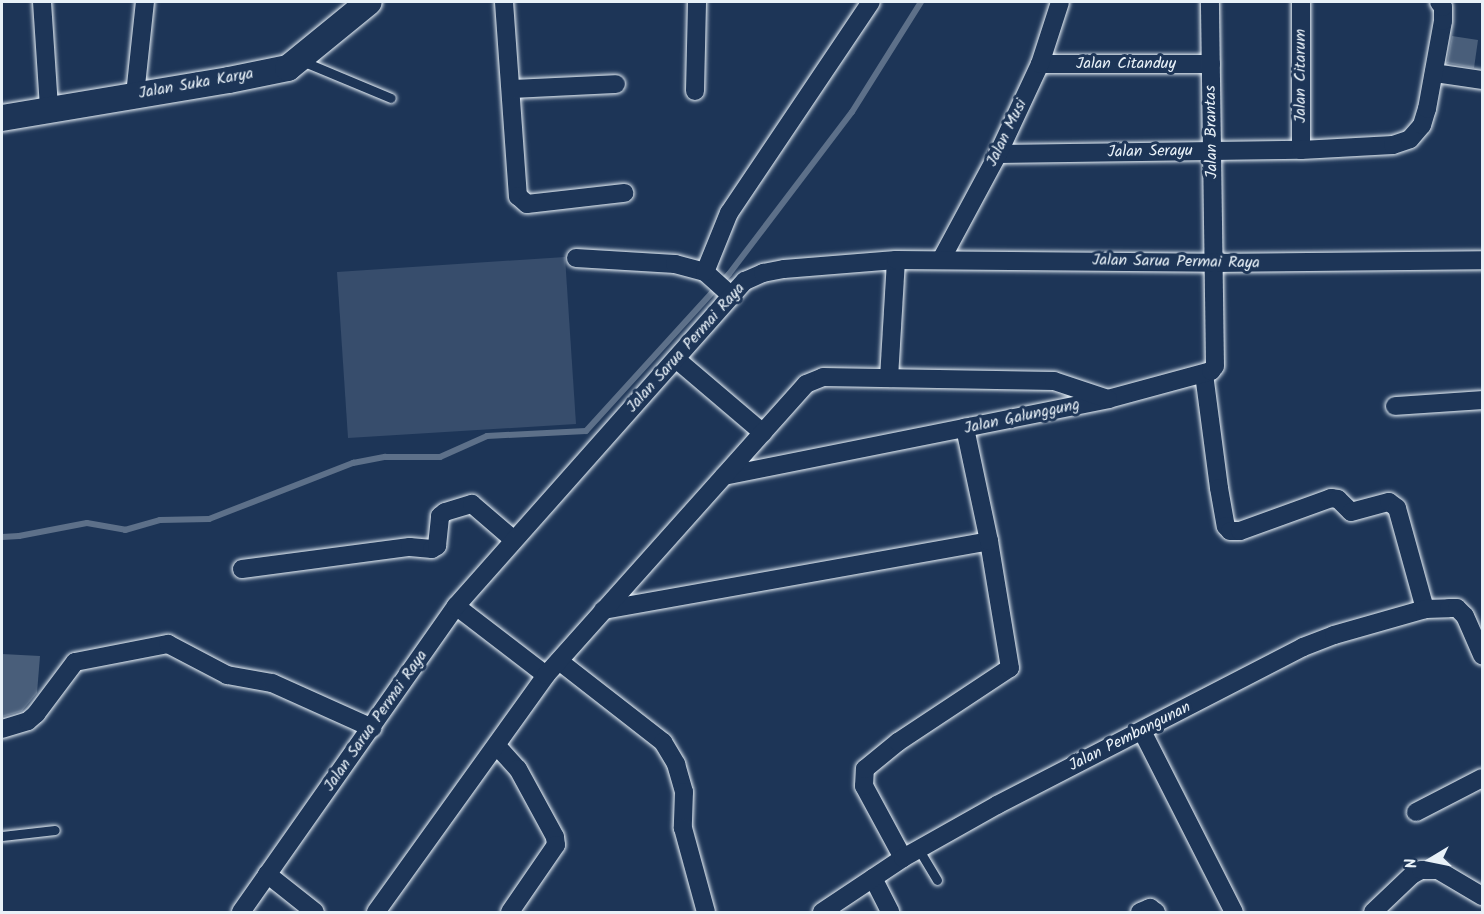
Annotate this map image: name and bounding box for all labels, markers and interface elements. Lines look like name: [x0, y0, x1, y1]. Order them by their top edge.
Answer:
street label: Jalan Citarum: [1291, 29, 1311, 123]
street label: Jalan Citanduy: [1076, 54, 1176, 74]
street label: Jalan Suka Karya: [137, 64, 255, 104]
street label: Jalan Brantas: [1202, 85, 1222, 179]
street label: Jalan Musi: [983, 96, 1031, 170]
street label: Jalan Serayu: [1107, 142, 1193, 162]
street label: Jalan Sarua Permai Raya: [1092, 251, 1260, 273]
street label: Jalan Sarua Permai Raya: [623, 279, 749, 417]
street label: Jalan Galunggung: [962, 395, 1082, 439]
street label: Jalan Sarua Permai Raya: [320, 647, 432, 795]
street label: Jalan Pembangunan: [1066, 698, 1194, 776]
north arrow: [1400, 830, 1460, 890]
text: N: [1399, 856, 1425, 870]

